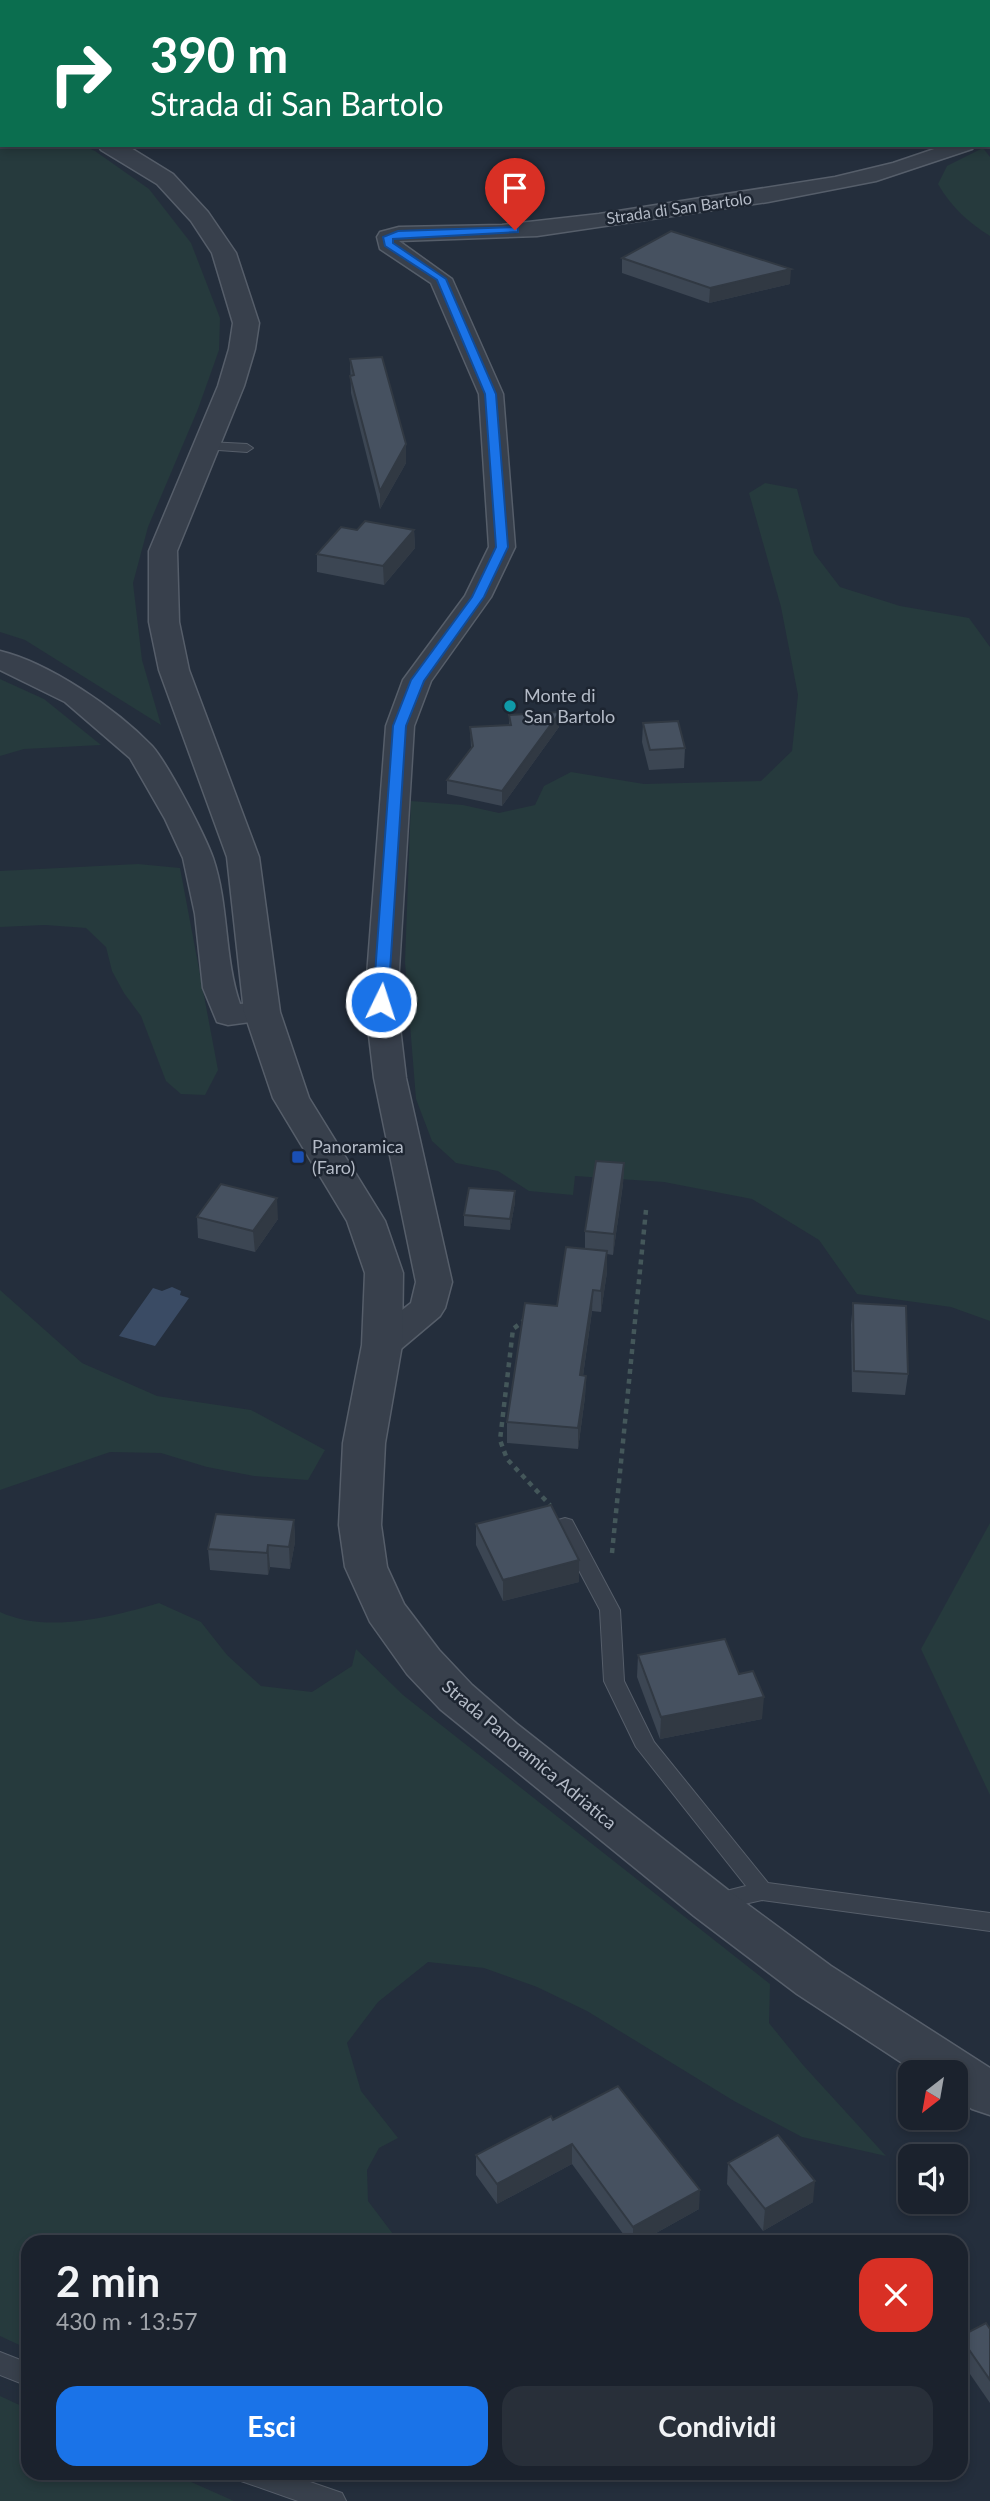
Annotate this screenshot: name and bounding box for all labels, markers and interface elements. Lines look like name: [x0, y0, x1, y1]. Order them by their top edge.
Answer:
text: 390 m: [150, 25, 288, 83]
icon: right: [35, 28, 126, 119]
text: Strada di San Bartolo: [150, 84, 444, 123]
pin: [485, 158, 545, 230]
icon: arrive: [496, 169, 534, 207]
street label: Strada di San Bartolo: [605, 188, 753, 227]
place label: Monte di San Bartolo: [524, 684, 615, 727]
marker: Monte di San Bartolo: [502, 698, 518, 714]
position arrow: [344, 965, 418, 1039]
place label: Panoramica (Faro): [312, 1135, 404, 1178]
marker: Panoramica (Faro): [290, 1149, 306, 1165]
street label: Strada Panoramica Adriatica: [438, 1675, 621, 1834]
north arrow: [898, 2060, 968, 2130]
map controls: [898, 2060, 968, 2214]
button: sound: [898, 2144, 968, 2214]
text: 2 min: [56, 2256, 160, 2306]
button: close: [859, 2258, 933, 2332]
text: 430 m · 13:57: [56, 2307, 198, 2335]
button: Esci: [56, 2386, 488, 2466]
button: Condividi: [502, 2386, 933, 2466]

